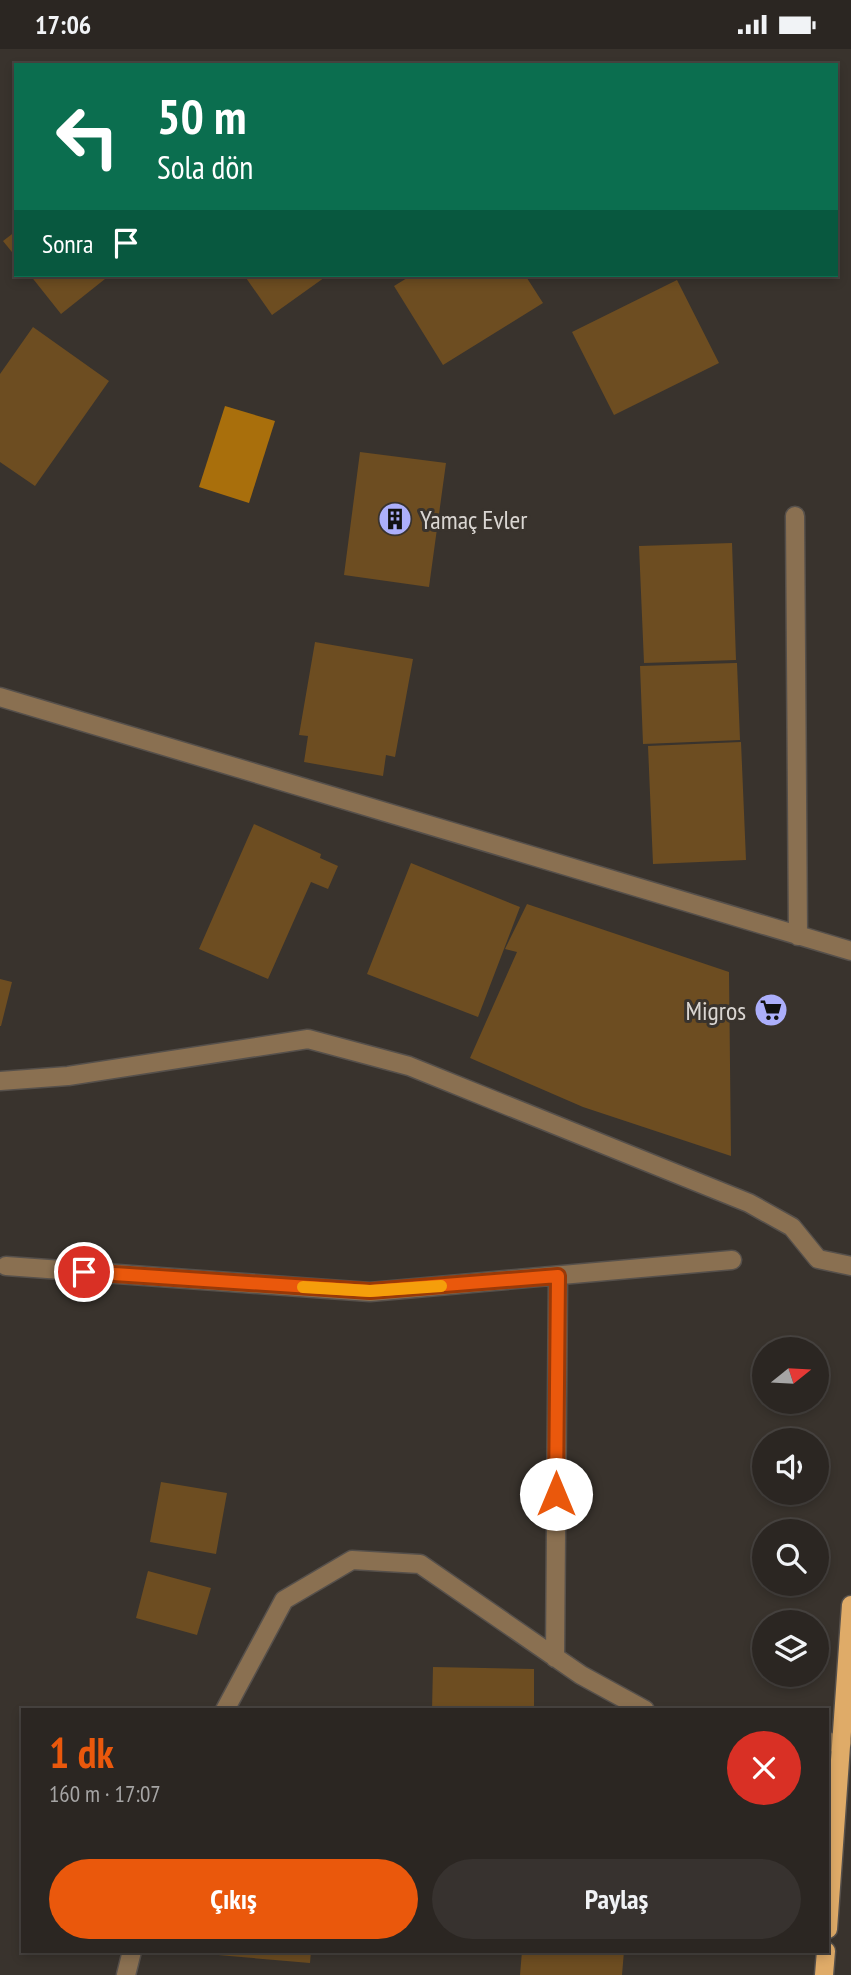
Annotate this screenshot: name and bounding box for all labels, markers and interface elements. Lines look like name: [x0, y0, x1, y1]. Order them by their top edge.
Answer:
text: 17:06: [35, 8, 91, 41]
text: 50 m: [157, 84, 246, 148]
icon: left: [42, 91, 133, 182]
text: Sola dön: [157, 146, 253, 188]
icon: arrive: [107, 224, 145, 262]
text: Sonra: [42, 227, 93, 260]
building icon: Yamaç Evler: [376, 500, 414, 538]
place label: Yamaç Evler: [420, 503, 527, 536]
supermarket icon: Migros: [752, 991, 790, 1029]
place label: Migros: [685, 994, 746, 1027]
pin: [54, 1242, 114, 1302]
icon: arrive: [65, 1253, 103, 1291]
north arrow: [752, 1337, 830, 1414]
map controls: [752, 1337, 829, 1687]
button: sound: [752, 1428, 829, 1505]
position arrow: [519, 1457, 593, 1531]
button: search: [752, 1519, 829, 1596]
button: layers: [752, 1610, 829, 1687]
text: 1 dk: [49, 1725, 114, 1780]
button: close: [727, 1731, 801, 1805]
text: 160 m · 17:07: [49, 1779, 161, 1808]
button: Çıkış: [49, 1859, 418, 1939]
button: Paylaş: [432, 1859, 801, 1939]

